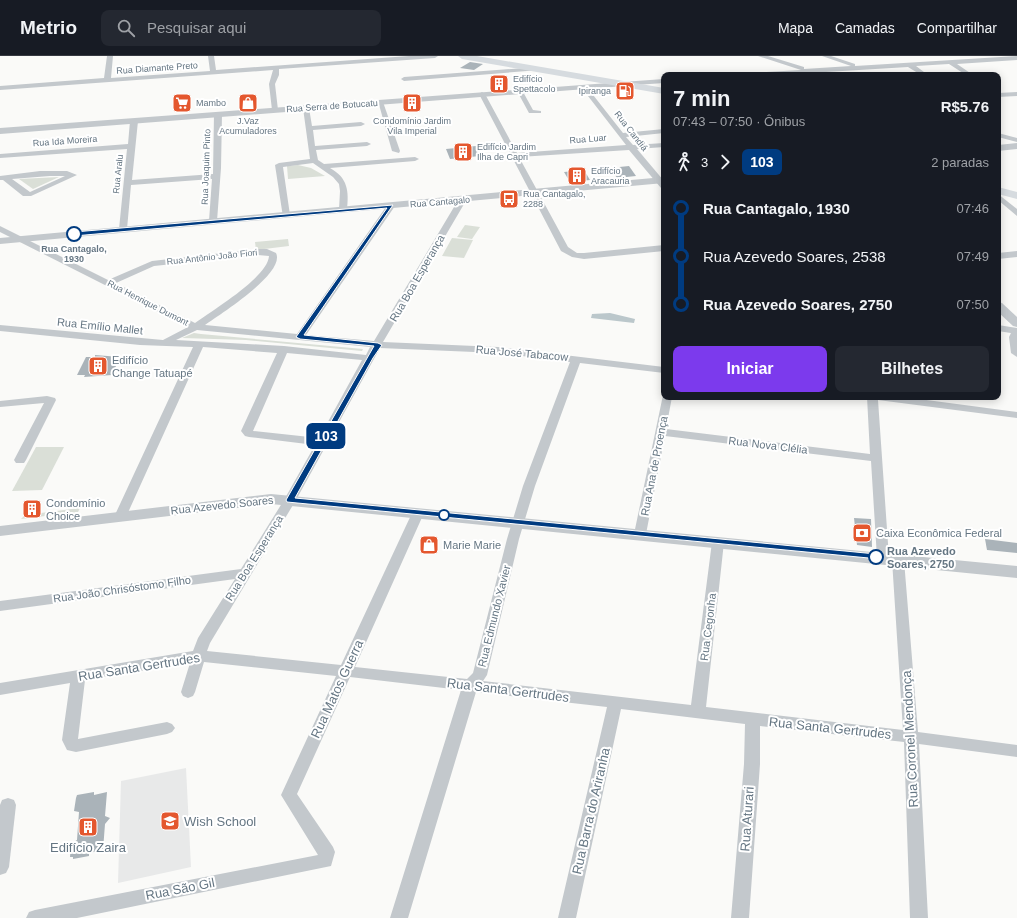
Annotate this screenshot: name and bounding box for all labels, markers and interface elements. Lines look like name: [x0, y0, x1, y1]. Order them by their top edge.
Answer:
search box: [101, 10, 381, 46]
text: Metrio: [20, 17, 77, 38]
icon: search: [115, 17, 137, 39]
text: Pesquisar aqui: [147, 19, 246, 36]
text: Mapa: [778, 20, 813, 36]
text: Camadas: [835, 20, 895, 36]
text: Compartilhar: [917, 20, 997, 36]
street label: Rua Diamante Preto: [116, 60, 198, 76]
building icon: Edifício Spettacolo: [488, 73, 510, 95]
place label: Edifício Spettacolo: [513, 74, 556, 94]
fuel station icon: Ipiranga: [614, 80, 636, 102]
place label: Ipiranga: [578, 86, 611, 96]
text: 7 min: [673, 86, 730, 111]
supermarket icon: Mambo: [171, 92, 193, 114]
shop icon: J.Vaz Acumuladores: [237, 92, 259, 114]
building icon: Condomínio Jardim Vila Imperial: [401, 92, 423, 114]
place label: Mambo: [196, 98, 226, 108]
street label: Rua Serra de Botucatu: [286, 98, 378, 114]
text: R$5.76: [941, 98, 989, 115]
street label: Rua Candiá: [612, 109, 650, 153]
text: 07:43 – 07:50 · Ônibus: [673, 114, 805, 129]
place label: J.Vaz Acumuladores: [219, 116, 277, 136]
place label: Condomínio Jardim Vila Imperial: [373, 116, 451, 136]
street label: Rua Joaquim Pinto: [200, 129, 212, 205]
street label: Rua Luar: [569, 132, 607, 146]
street label: Rua Ida Moreira: [32, 134, 98, 148]
building icon: Edifício Jardim Ilha de Capri: [452, 141, 474, 163]
place label: Edifício Jardim Ilha de Capri: [477, 142, 536, 162]
icon: walk: [673, 151, 695, 173]
icon: forward: [714, 151, 736, 173]
street label: Rua Aralu: [111, 154, 125, 194]
text: 103: [750, 154, 774, 170]
text: 3: [701, 155, 708, 170]
text: 2 paradas: [931, 155, 989, 170]
building icon: Edifício Aracauria: [566, 165, 588, 187]
place label: Edifício Aracauria: [591, 166, 630, 186]
bus stop icon: Rua Cantagalo, 2288: [498, 188, 520, 210]
place label: Rua Cantagalo, 2288: [523, 189, 586, 209]
street label: Rua Cantagalo: [410, 194, 470, 210]
text: Rua Cantagalo, 1930: [703, 200, 850, 217]
text: 07:46: [956, 201, 989, 216]
marker: Rua Cantagalo, 1930: [66, 226, 82, 242]
street label: Rua Boa Esperança: [387, 232, 447, 324]
place label: Rua Cantagalo, 1930: [41, 244, 107, 264]
street label: Rua Antônio João Fiori: [166, 247, 258, 267]
text: Rua Azevedo Soares, 2538: [703, 248, 886, 265]
text: 07:49: [956, 249, 989, 264]
street label: Rua Henrique Dumont: [106, 278, 191, 328]
text: Rua Azevedo Soares, 2750: [703, 296, 893, 313]
text: 07:50: [956, 297, 989, 312]
street label: Rua Emílio Mallet: [57, 316, 143, 336]
street label: Rua José Tabacow: [475, 343, 569, 363]
button: Iniciar: [673, 346, 827, 392]
button: Bilhetes: [835, 346, 989, 392]
place label: Edifício Change Tatuapé: [112, 354, 193, 379]
building icon: Edifício Change Tatuapé: [87, 355, 109, 377]
street label: Rua Ana de Proença: [638, 414, 670, 517]
line badge: 103: [303, 423, 349, 449]
text: 103: [314, 428, 338, 444]
street label: Rua Nova Clélia: [728, 434, 809, 456]
street label: Rua Azevedo Soares: [170, 494, 275, 516]
place label: Condomínio Choice: [46, 497, 105, 522]
building icon: Condomínio Choice: [21, 498, 43, 520]
unlabelled marker: [438, 509, 450, 521]
street label: Rua Boa Esperança: [223, 512, 286, 603]
bank icon: Caixa Econômica Federal: [851, 522, 873, 544]
place label: Caixa Econômica Federal: [876, 527, 1002, 539]
shop icon: Marie Marie: [418, 534, 440, 556]
place label: Marie Marie: [443, 539, 501, 551]
place label: Rua Azevedo Soares, 2750: [887, 545, 956, 570]
marker: Rua Azevedo Soares, 2750: [868, 549, 884, 565]
street label: Rua Edmundo Xavier: [476, 563, 513, 668]
street label: Rua João Chrisóstomo Filho: [52, 573, 192, 605]
street label: Rua Cegonha: [698, 592, 718, 661]
street label: Rua Matos Guerra: [308, 637, 367, 741]
street label: Rua Santa Gertrudes: [77, 650, 201, 684]
street label: Rua Coronel Mendonça: [899, 669, 921, 808]
street label: Rua Santa Gertrudes: [446, 675, 570, 705]
street label: Rua Santa Gertrudes: [768, 714, 892, 742]
street label: Rua Barra do Ariranha: [569, 746, 613, 876]
street label: Rua Aturari: [737, 786, 757, 852]
school or university icon: Wish School: [159, 810, 181, 832]
place label: Wish School: [184, 814, 256, 829]
building icon: Edifício Zaira: [77, 816, 99, 838]
place label: Edifício Zaira: [50, 840, 127, 855]
street label: Rua São Gil: [144, 875, 216, 903]

